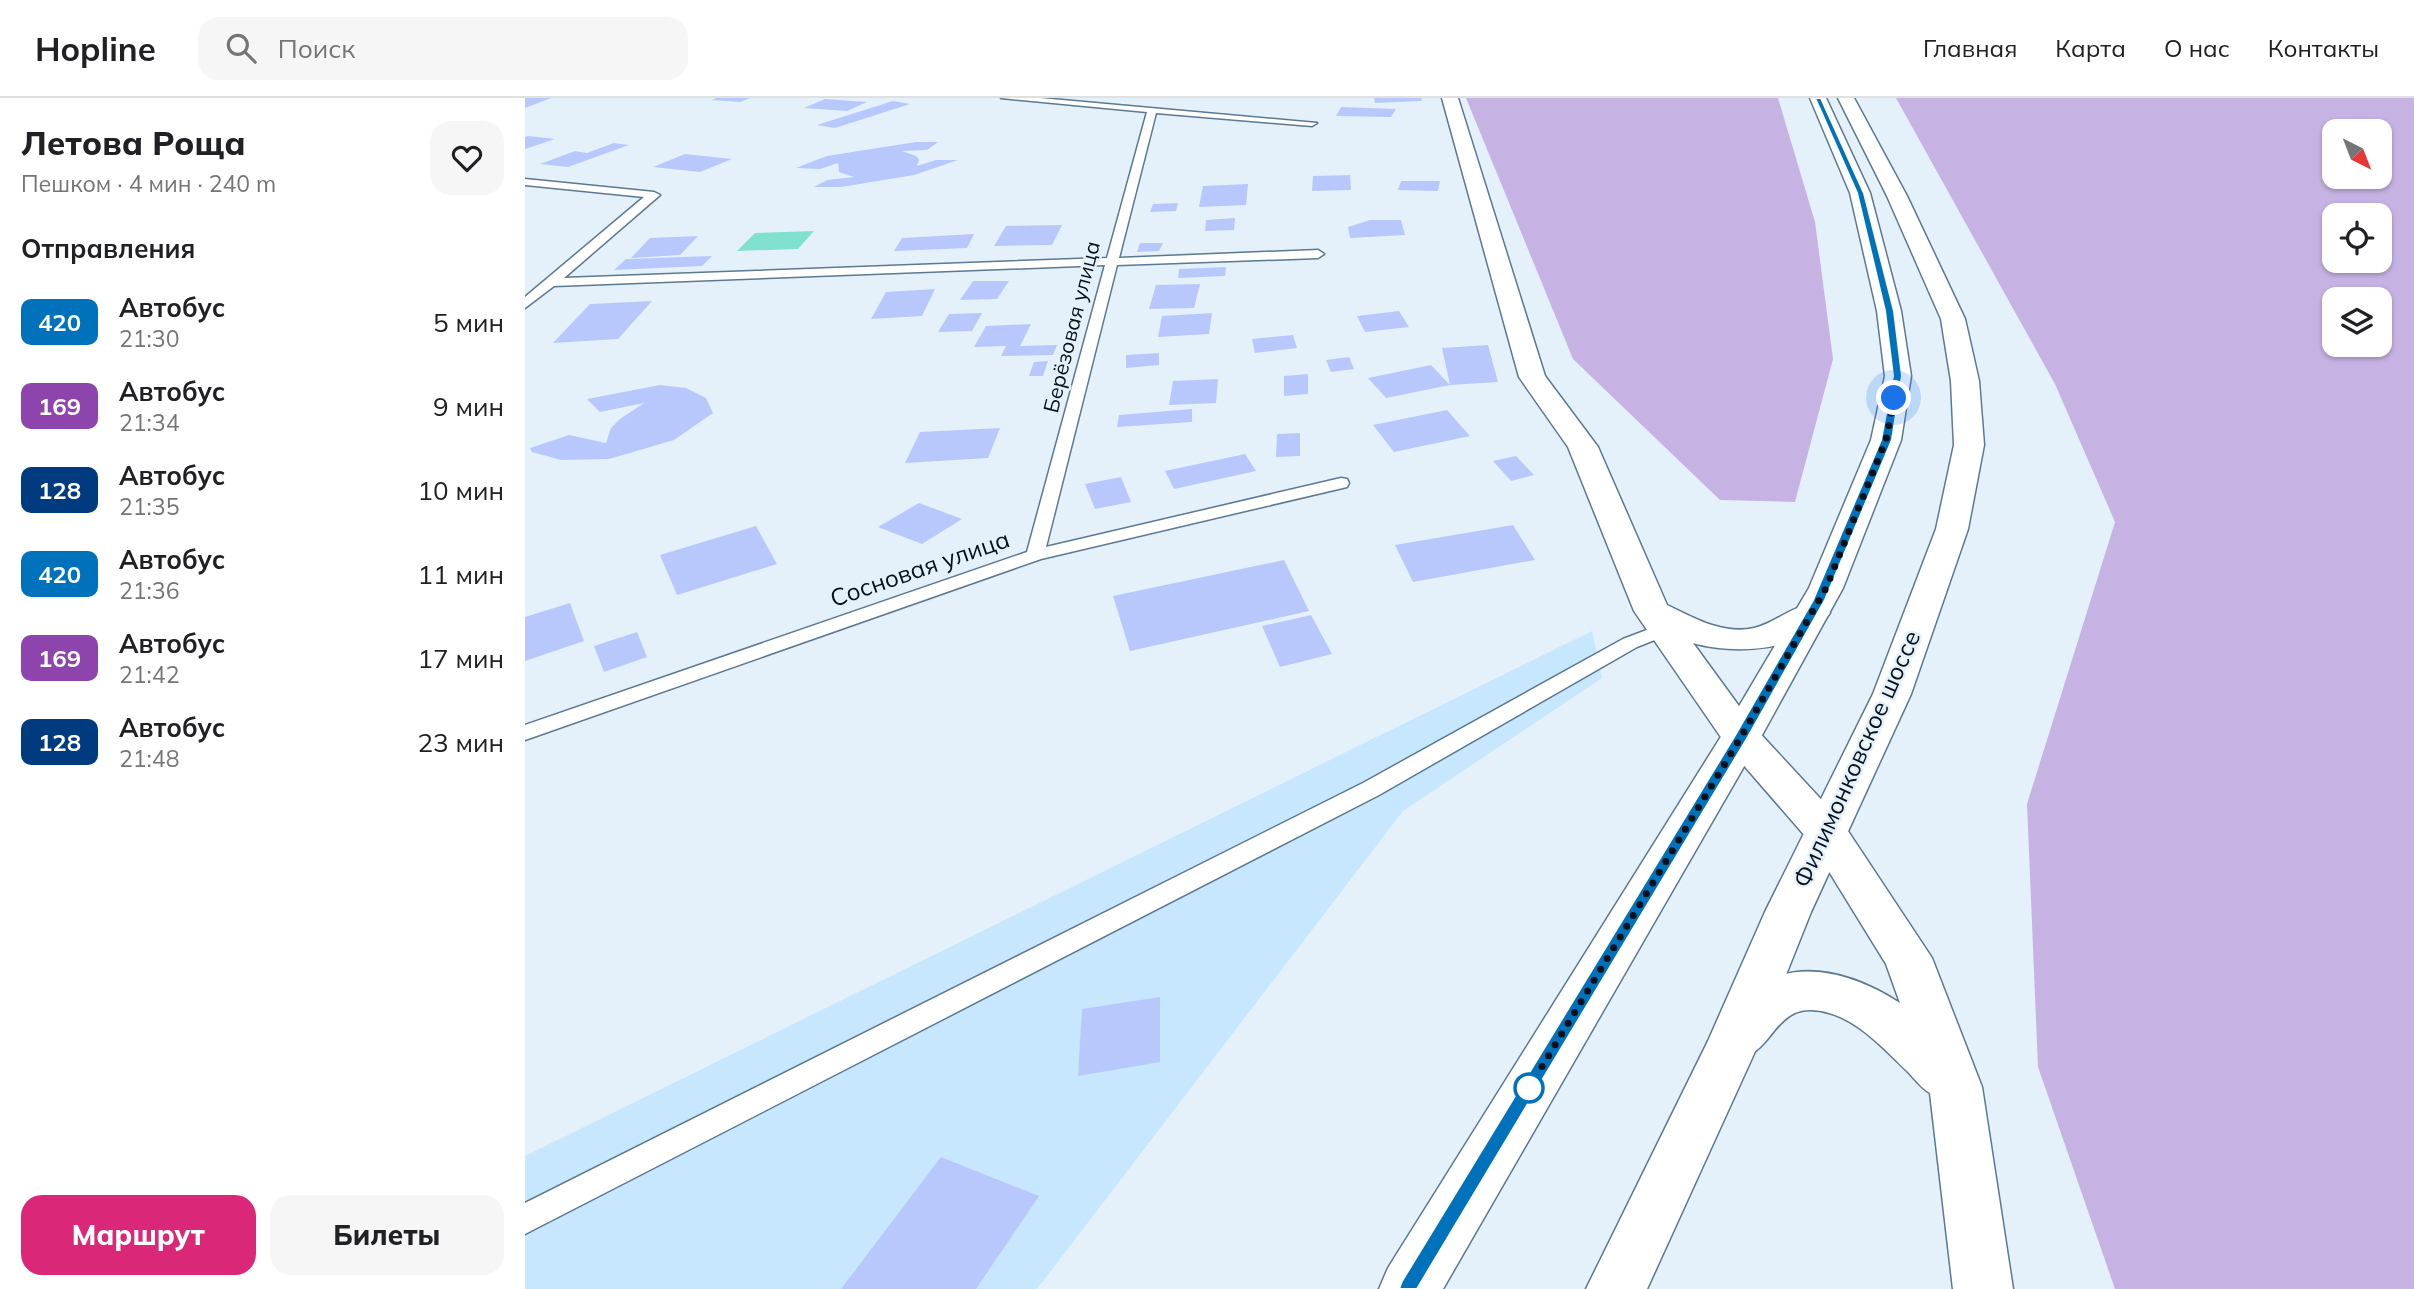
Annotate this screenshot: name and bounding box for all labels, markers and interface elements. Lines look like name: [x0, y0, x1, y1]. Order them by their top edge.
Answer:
search box: [198, 17, 688, 80]
text: Hopline: [35, 28, 156, 69]
icon: search: [222, 29, 260, 67]
text: Поиск: [278, 32, 355, 65]
text: Главная: [1923, 33, 2017, 63]
text: Карта: [2055, 33, 2126, 63]
text: О нас: [2164, 33, 2230, 63]
text: Контакты: [2268, 33, 2379, 63]
north arrow: [2322, 119, 2392, 189]
map controls: [2322, 119, 2392, 357]
button: heart: [430, 121, 504, 195]
text: Летова Роща: [21, 122, 246, 163]
text: Пешком · 4 мин · 240 m: [21, 169, 276, 198]
button: locate: [2322, 203, 2392, 273]
text: Отправления: [21, 232, 195, 265]
street label: Берёзовая улица: [1037, 238, 1105, 415]
button: layers: [2322, 287, 2392, 357]
text: Автобус: [119, 291, 225, 324]
text: 5 мин: [433, 306, 504, 339]
text: 420: [38, 307, 81, 337]
text: 21:30: [119, 324, 179, 353]
text: Автобус: [119, 375, 225, 408]
your location: [1876, 380, 1911, 415]
text: 9 мин: [433, 390, 504, 423]
text: 169: [38, 391, 81, 421]
text: 21:34: [119, 408, 179, 437]
text: Автобус: [119, 459, 225, 492]
text: 10 мин: [417, 474, 504, 507]
text: 128: [38, 475, 81, 505]
text: 21:35: [119, 492, 179, 521]
street label: Сосновая улица: [826, 523, 1013, 613]
text: Автобус: [119, 543, 225, 576]
text: 11 мин: [417, 558, 504, 591]
text: 420: [38, 559, 81, 589]
text: 21:36: [119, 576, 179, 605]
street label: Филимонковское шоссе: [1786, 626, 1926, 892]
text: Автобус: [119, 627, 225, 660]
text: 17 мин: [417, 642, 504, 675]
text: 169: [38, 643, 81, 673]
text: 21:42: [119, 660, 179, 689]
text: Автобус: [119, 711, 225, 744]
text: 23 мин: [417, 726, 504, 759]
text: 128: [38, 727, 81, 757]
text: 21:48: [119, 744, 179, 773]
unlabelled marker: [1514, 1073, 1544, 1103]
button: Маршрут: [21, 1195, 256, 1275]
button: Билеты: [270, 1195, 504, 1275]

